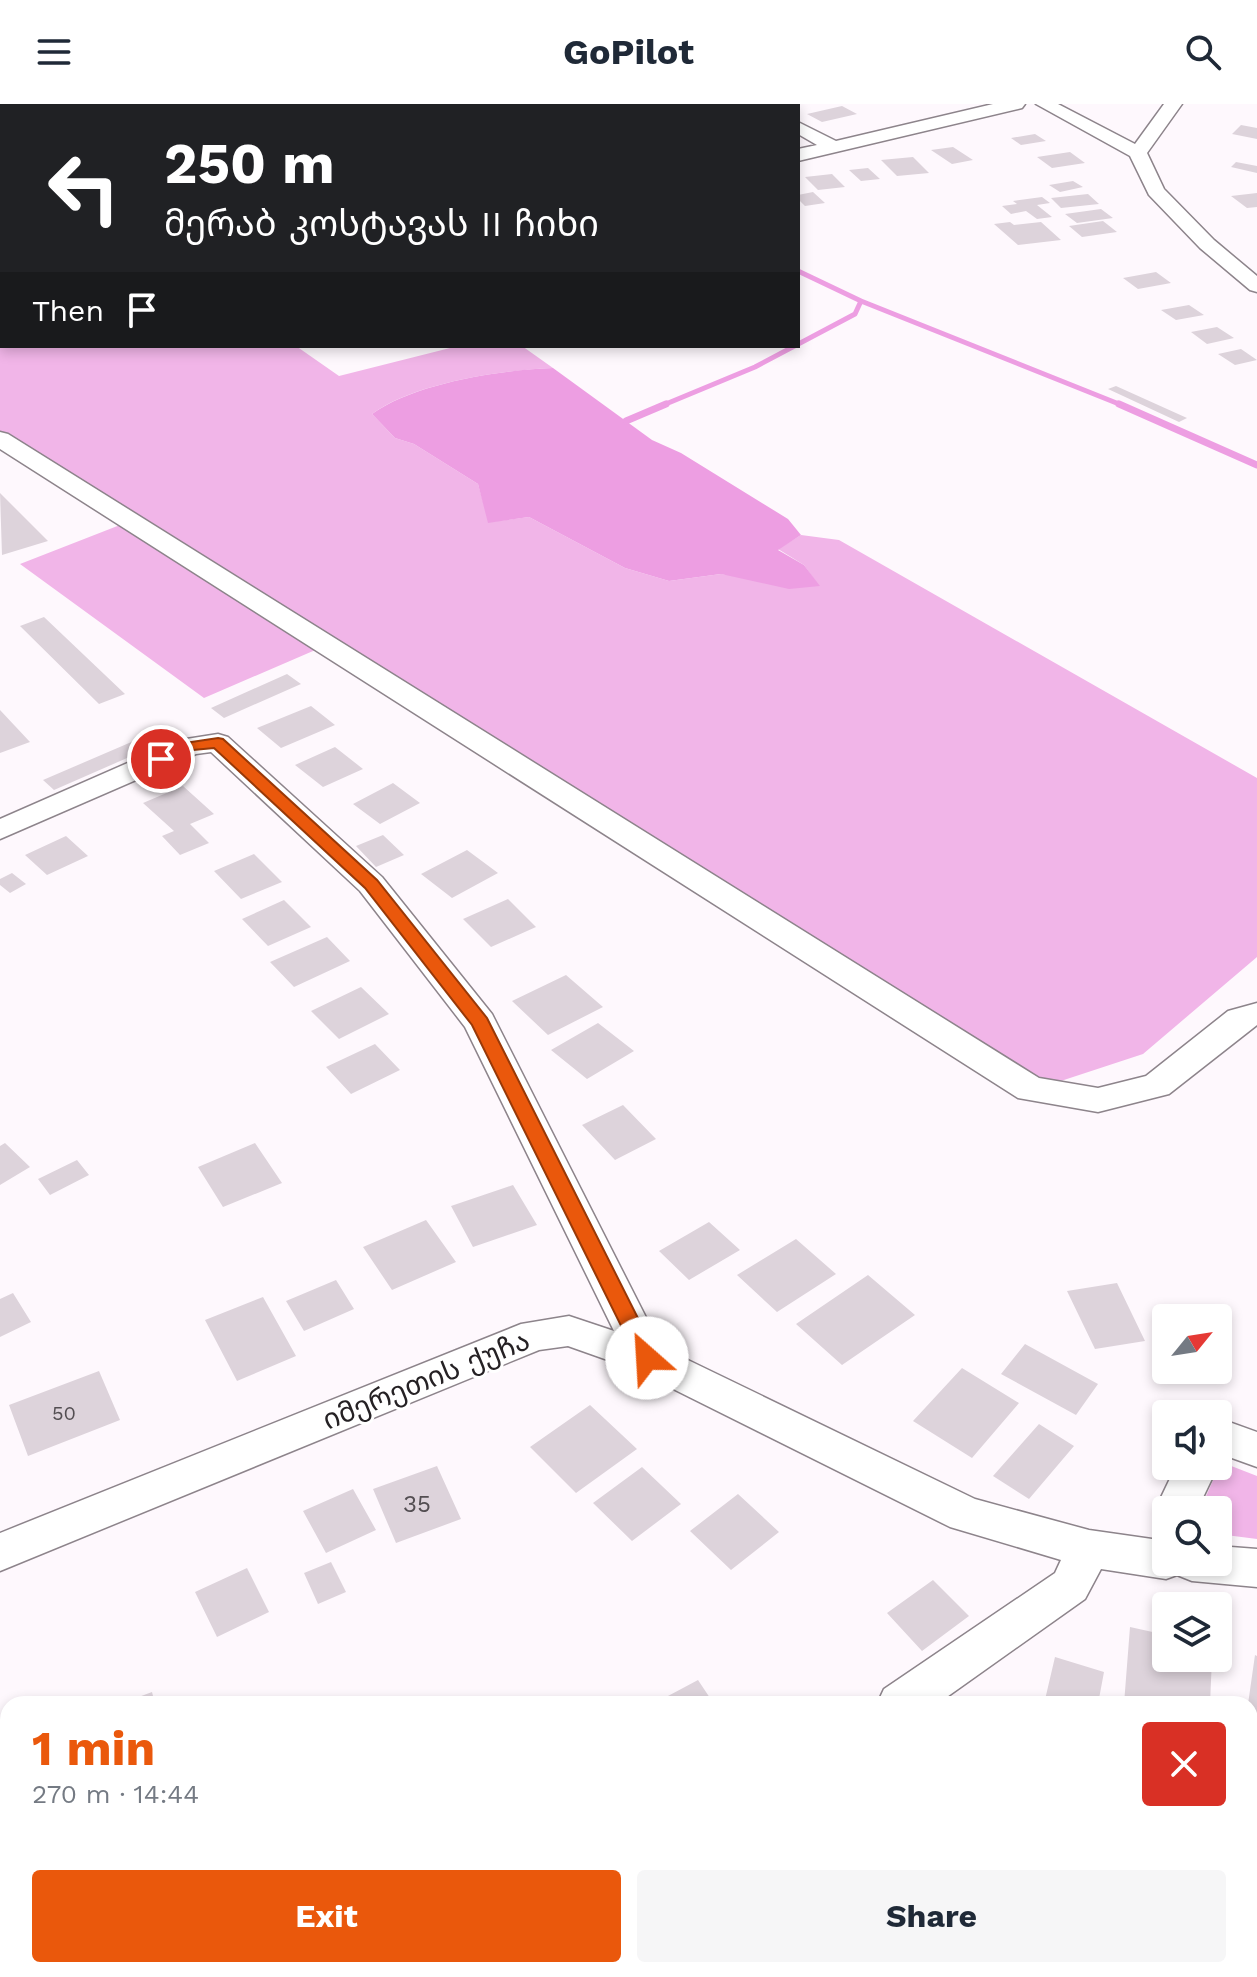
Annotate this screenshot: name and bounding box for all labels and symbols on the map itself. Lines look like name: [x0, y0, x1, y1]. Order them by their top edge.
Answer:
pin: [127, 725, 195, 793]
north arrow: [1152, 1304, 1232, 1384]
position arrow: [605, 1316, 689, 1400]
street label: იმერეთის ქუჩა: [318, 1323, 534, 1437]
house number: 50: [52, 1401, 76, 1425]
house number: 35: [403, 1490, 431, 1518]

